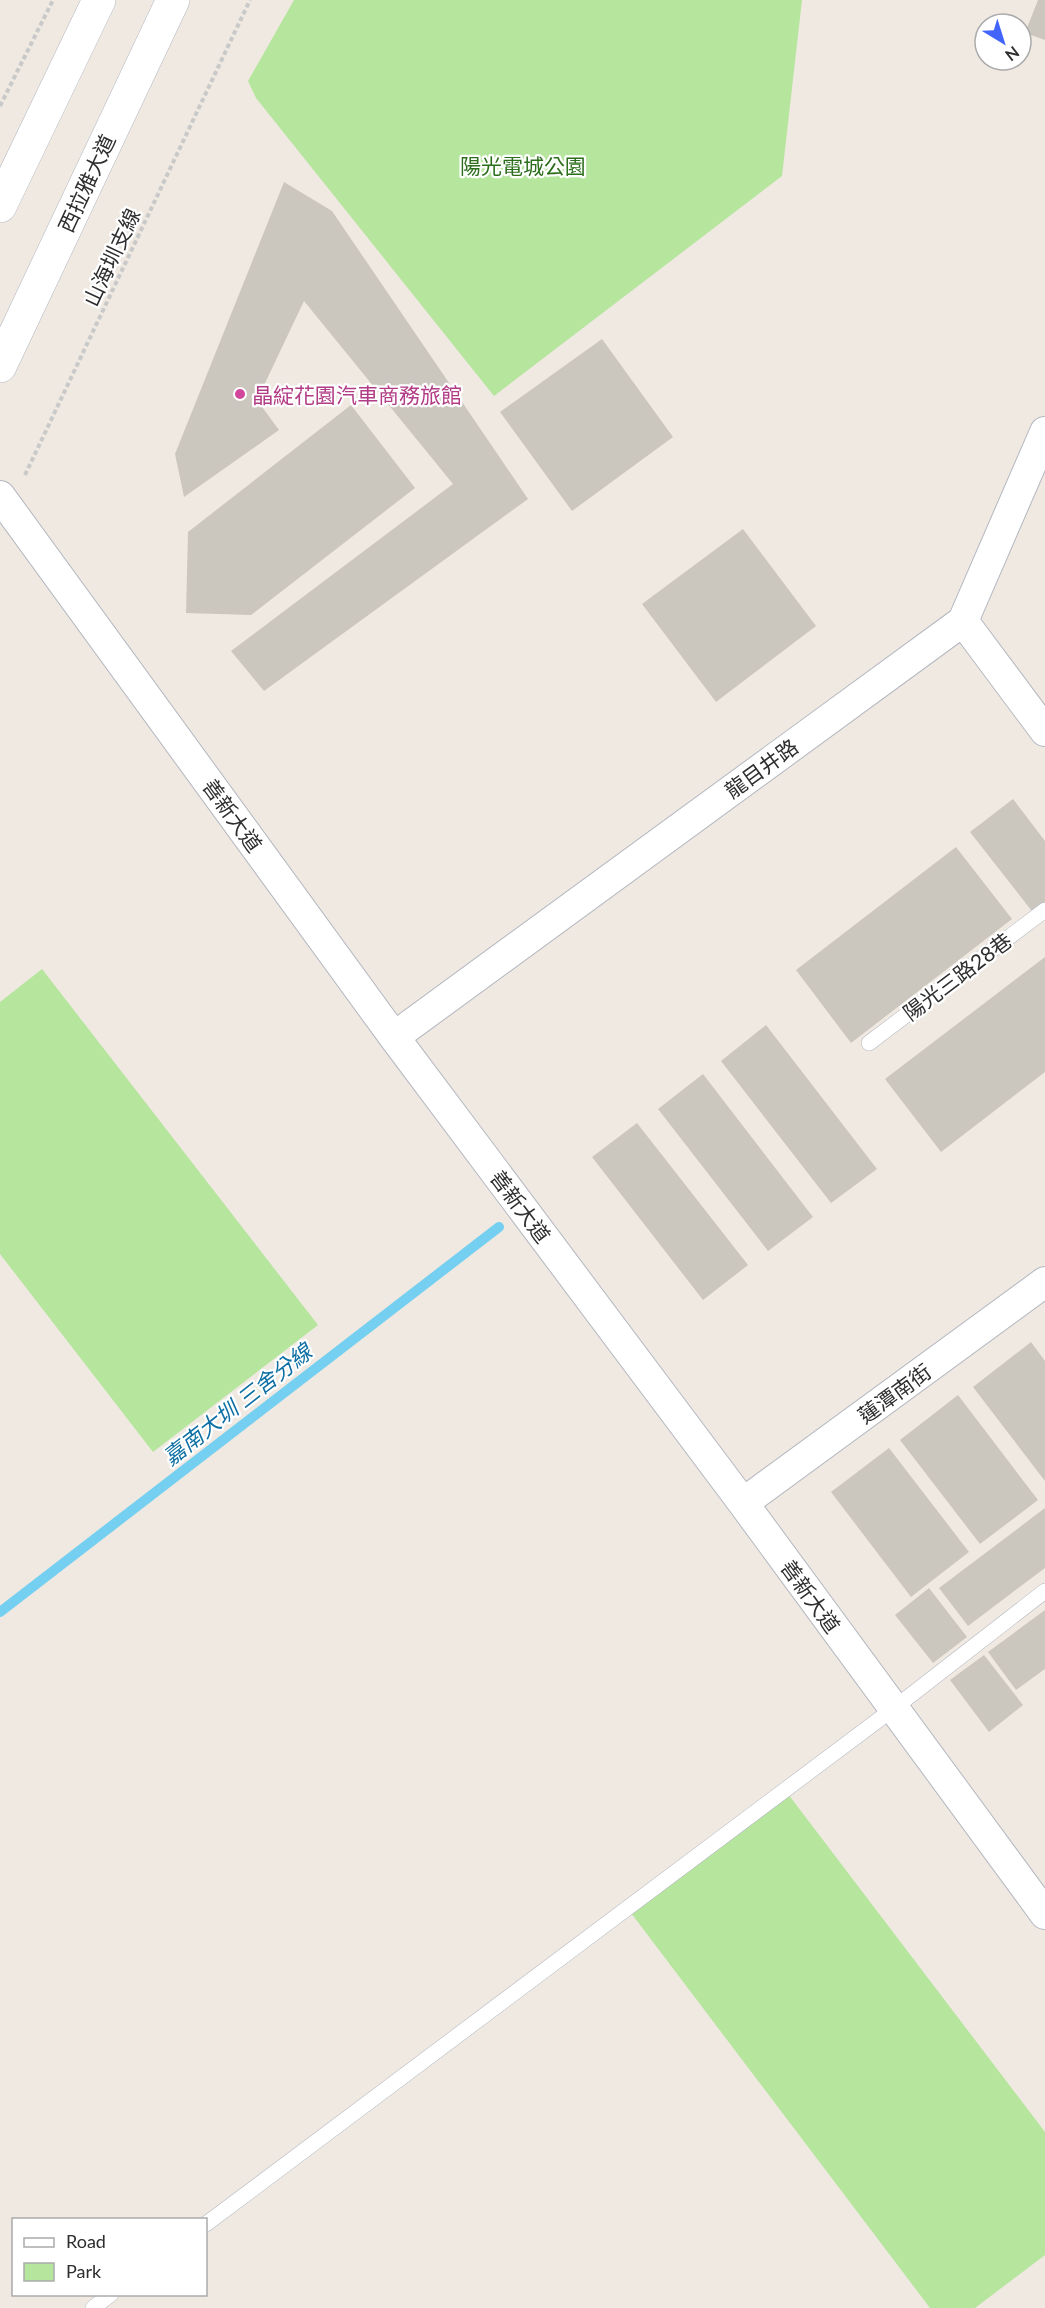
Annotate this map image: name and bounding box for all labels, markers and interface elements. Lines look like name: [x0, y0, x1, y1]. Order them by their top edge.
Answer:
north arrow: [973, 12, 1033, 72]
text: N: [1002, 43, 1023, 65]
street label: 西拉雅大道: [52, 130, 120, 236]
park label: 陽光電城公園: [460, 153, 586, 178]
street label: 山海圳支線: [77, 204, 145, 310]
place label: 晶綻花園汽車商務旅館: [252, 382, 462, 407]
marker: 晶綻花園汽車商務旅館: [233, 387, 247, 401]
street label: 龍目井路: [720, 733, 802, 803]
street label: 善新大道: [198, 774, 268, 856]
street label: 陽光三路28巷: [898, 927, 1016, 1025]
street label: 善新大道: [486, 1165, 556, 1247]
water label: 嘉南大圳 三舍分線: [157, 1336, 319, 1470]
street label: 蓮潭南街: [853, 1358, 935, 1428]
street label: 善新大道: [776, 1555, 846, 1637]
legend: [12, 2218, 207, 2296]
text: Road: [66, 2230, 106, 2252]
text: Park: [66, 2260, 102, 2282]

